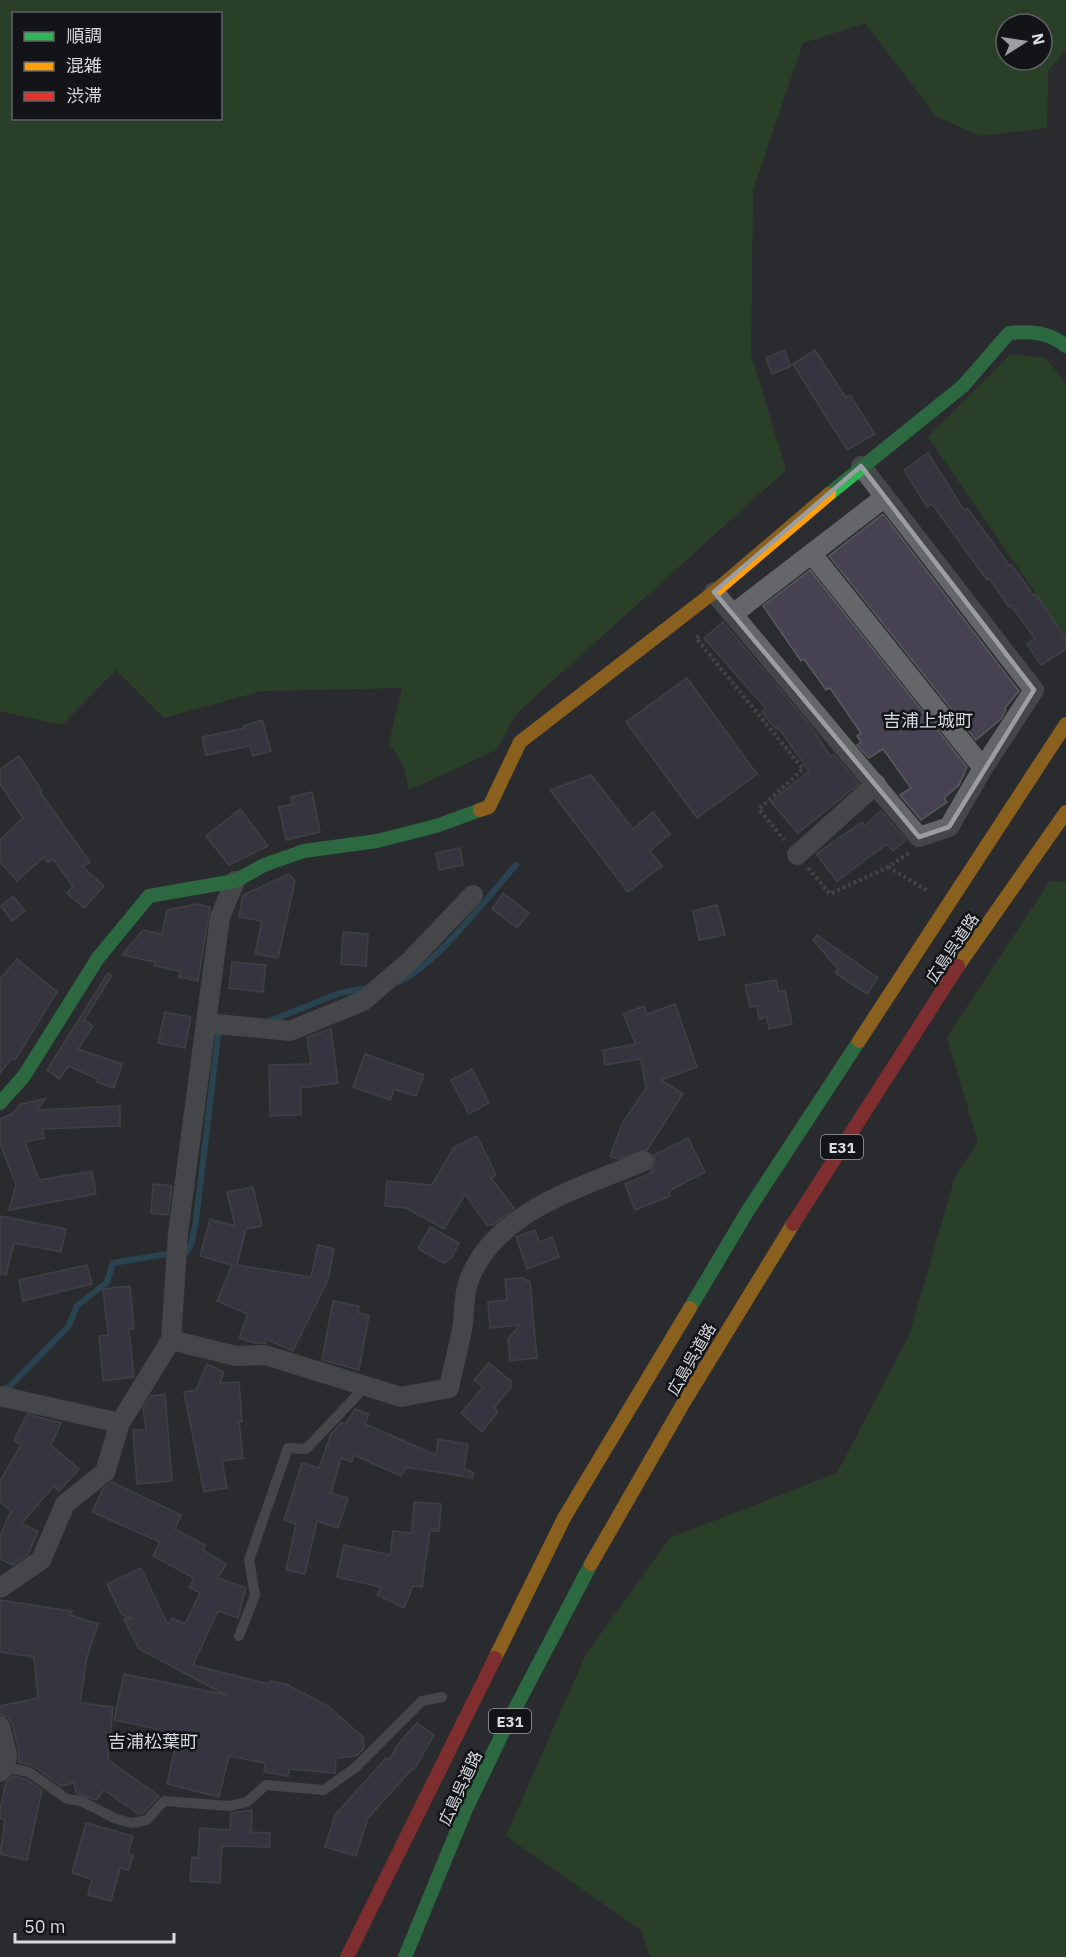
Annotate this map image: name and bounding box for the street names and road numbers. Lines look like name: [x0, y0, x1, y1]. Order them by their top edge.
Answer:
street label: 広島呉道路: [921, 909, 983, 987]
road number: E31: [821, 1135, 863, 1159]
street label: 広島呉道路: [662, 1319, 720, 1399]
road number: E31: [489, 1709, 531, 1733]
street label: 広島呉道路: [434, 1748, 486, 1828]

